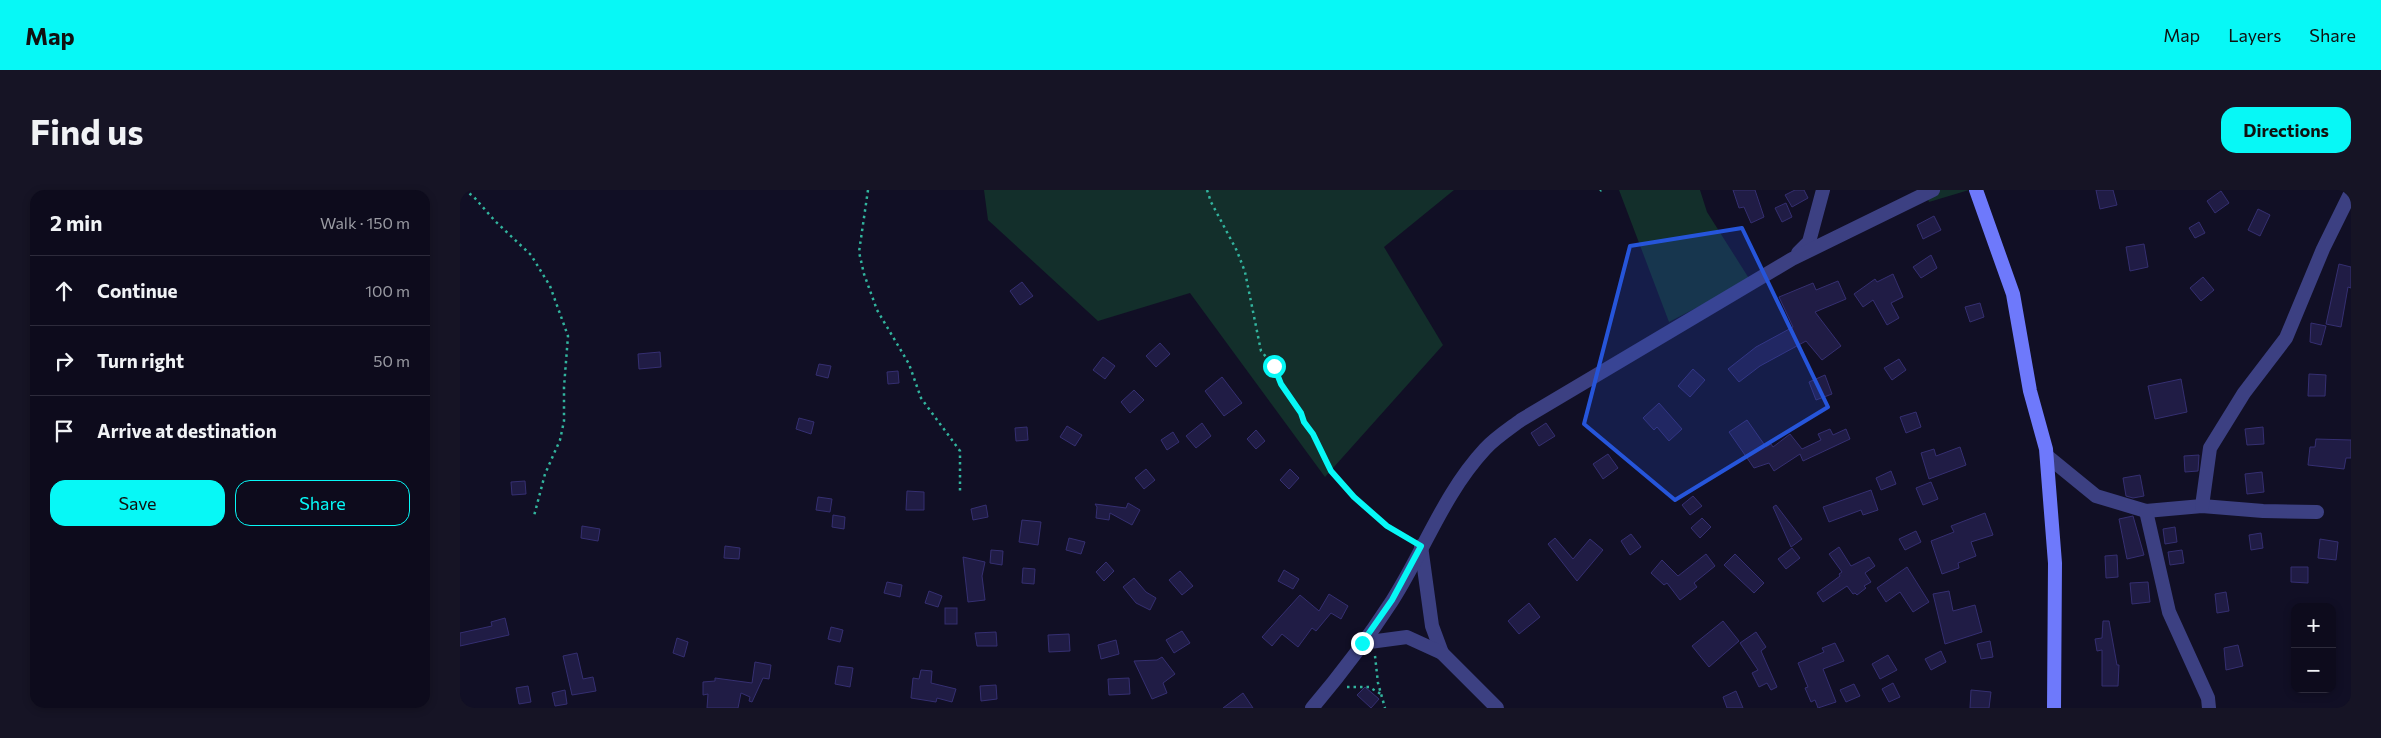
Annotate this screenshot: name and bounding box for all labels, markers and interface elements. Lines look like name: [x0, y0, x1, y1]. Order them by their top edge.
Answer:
text: Map: [25, 21, 75, 50]
text: Map: [2163, 24, 2200, 46]
text: Layers: [2228, 24, 2281, 46]
text: Share: [2309, 24, 2356, 46]
button: Directions: [2221, 107, 2351, 153]
text: Find us: [30, 109, 144, 152]
text: 2 min: [50, 210, 102, 235]
text: Walk · 150 m: [320, 213, 410, 232]
icon: ahead: [50, 277, 78, 305]
text: Continue: [97, 279, 177, 302]
text: 100 m: [365, 281, 410, 300]
icon: right: [50, 347, 78, 375]
text: Turn right: [97, 349, 184, 372]
text: 50 m: [373, 351, 410, 370]
route start: [1263, 355, 1286, 378]
icon: arrive: [50, 417, 78, 445]
text: Arrive at destination: [97, 419, 277, 442]
button: Save: [50, 480, 225, 526]
button: Share: [235, 480, 410, 526]
map controls: [2291, 603, 2336, 693]
button: +: [2291, 603, 2336, 648]
route end: [1351, 632, 1374, 655]
button: −: [2291, 648, 2336, 693]

